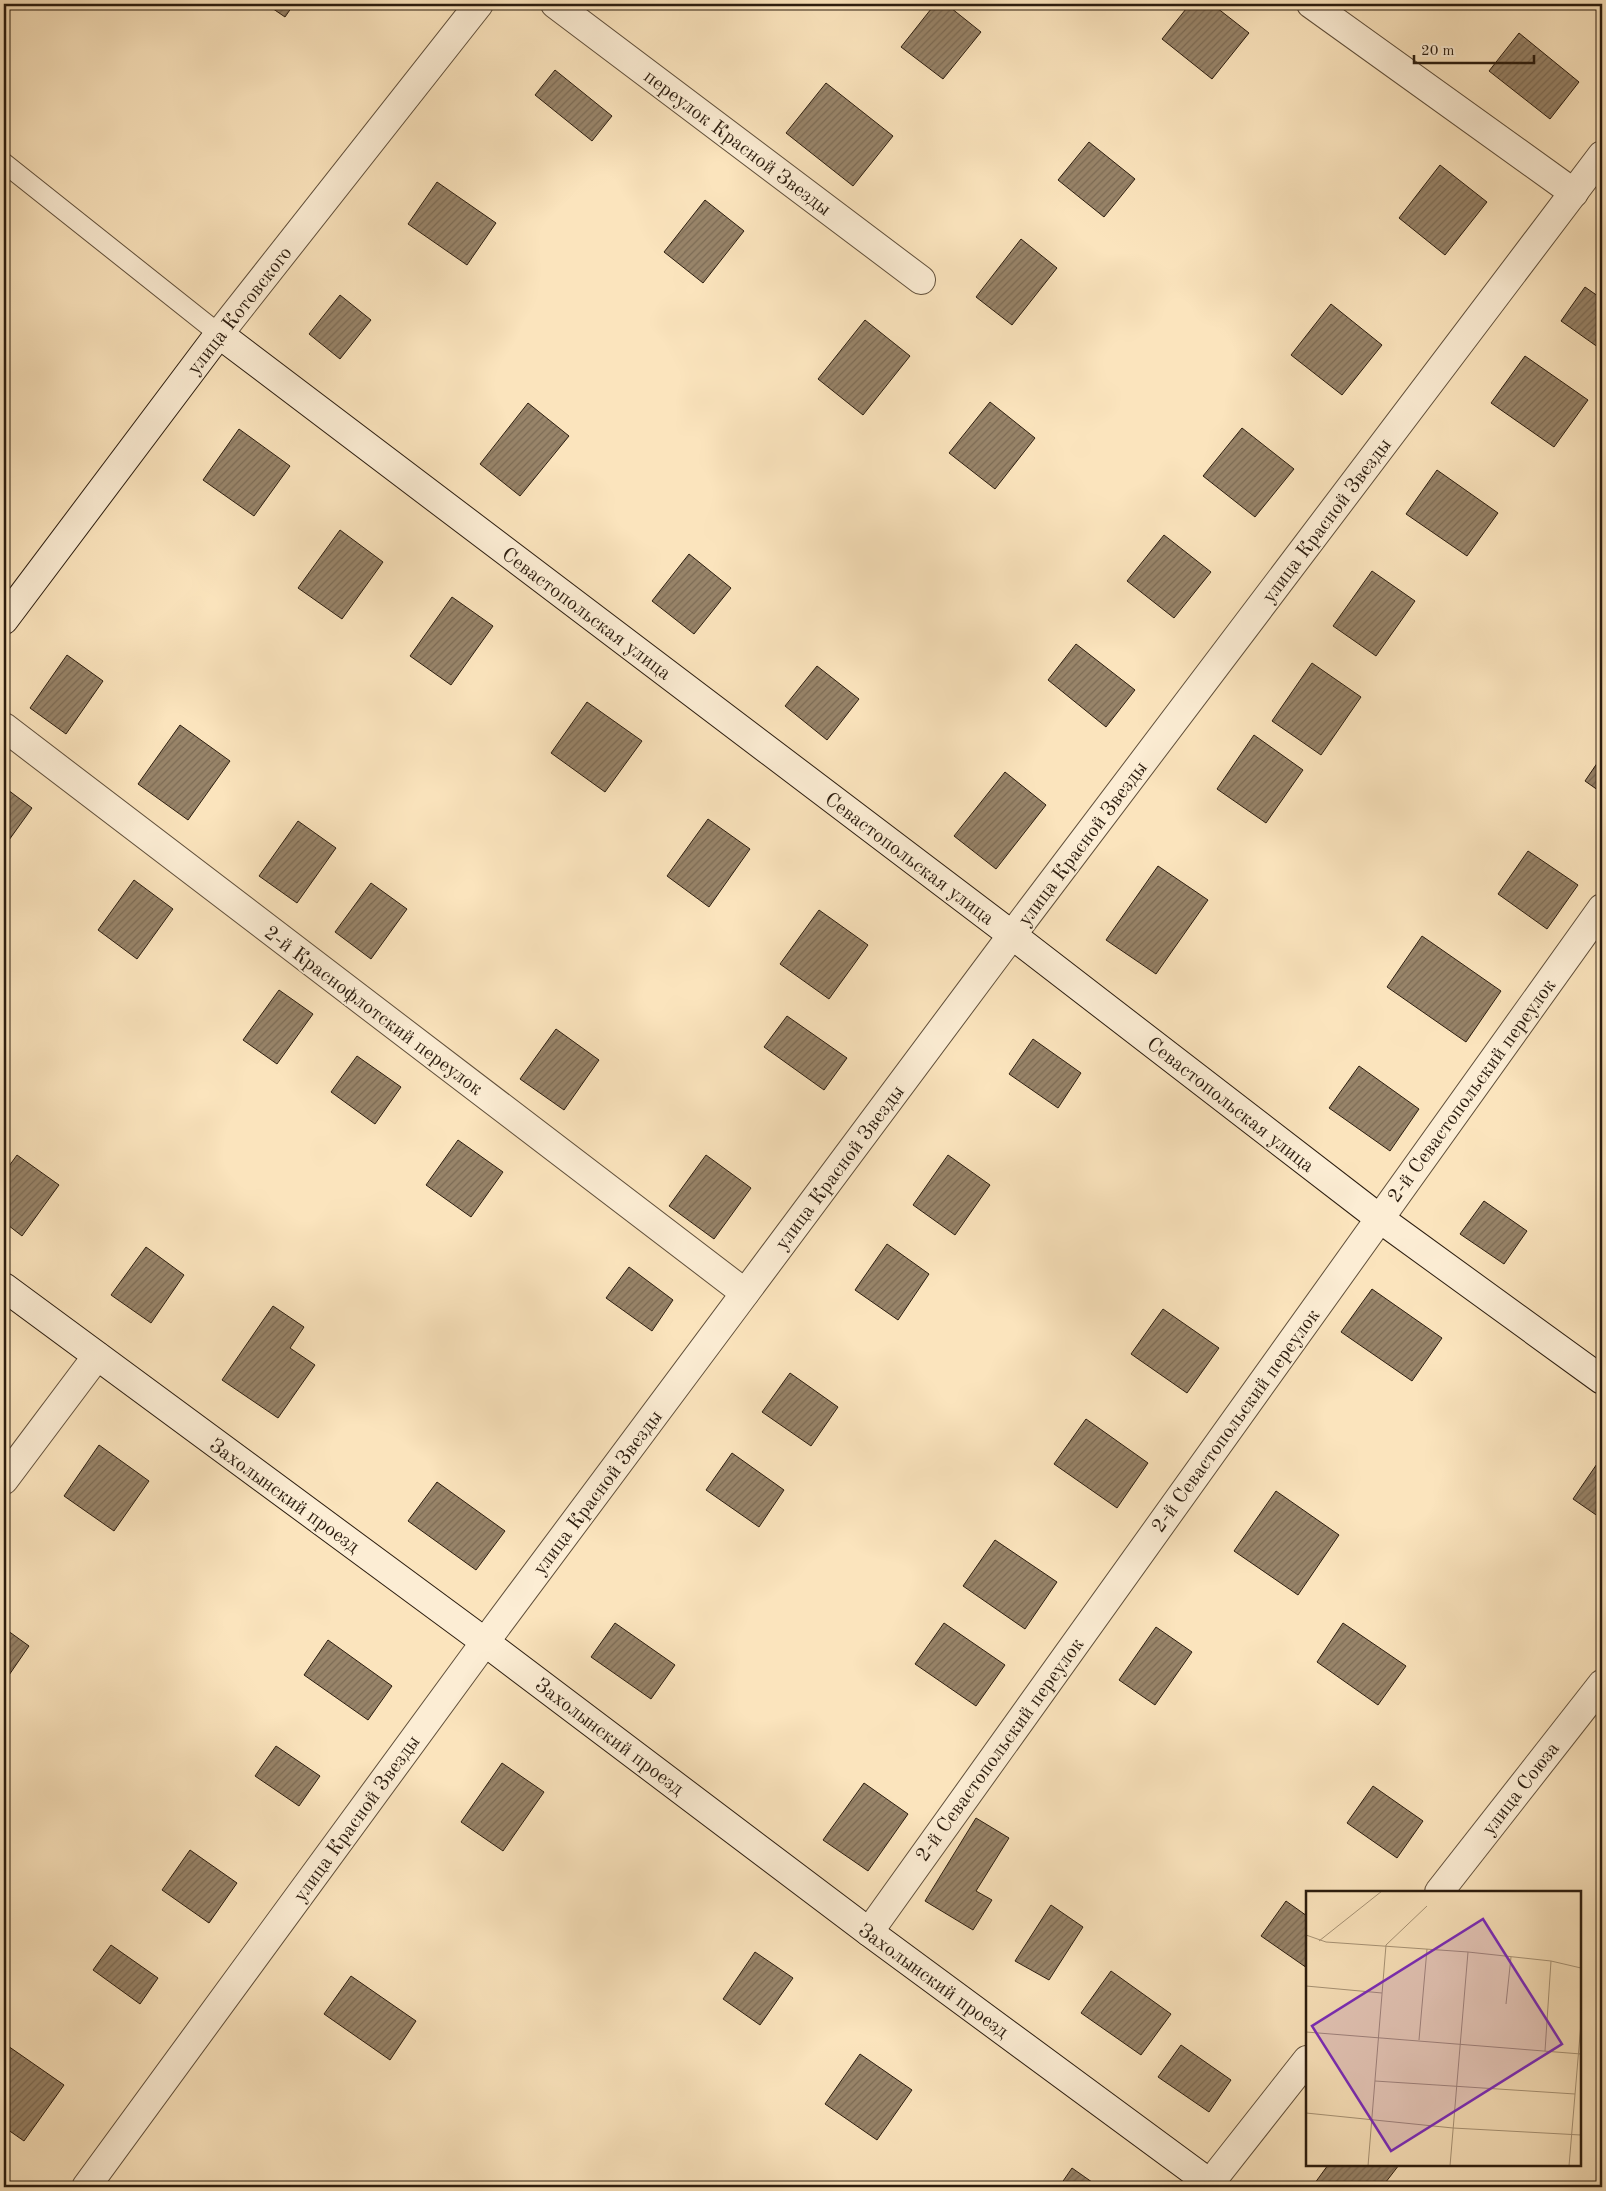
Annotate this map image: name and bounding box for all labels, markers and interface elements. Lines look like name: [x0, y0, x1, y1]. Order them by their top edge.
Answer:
scale bar: [1414, 32, 1534, 64]
text: 20 m: [1421, 44, 1455, 59]
street label: переулок Красной Звезды: [640, 67, 834, 220]
street label: улица Котовского: [185, 243, 297, 379]
street label: улица Красной Звезды: [1259, 435, 1396, 607]
street label: Севастопольская улица: [497, 545, 674, 685]
street label: улица Красной Звезды: [1015, 758, 1152, 930]
street label: Севастопольская улица: [820, 790, 997, 930]
street label: 2-й Краснофлотский переулок: [260, 923, 486, 1100]
street label: 2-й Севастопольский переулок: [1385, 976, 1560, 1207]
street label: Севастопольская улица: [1142, 1034, 1317, 1177]
street label: улица Красной Звезды: [772, 1082, 909, 1254]
street label: 2-й Севастопольский переулок: [1149, 1306, 1324, 1537]
street label: улица Красной Звезды: [530, 1407, 667, 1579]
street label: Захолынский проезд: [205, 1436, 363, 1558]
street label: 2-й Севастопольский переулок: [913, 1635, 1088, 1866]
street label: Захолынский проезд: [531, 1675, 687, 1800]
street label: улица Красной Звезды: [291, 1732, 425, 1906]
street label: улица Союза: [1479, 1739, 1564, 1839]
inset map: [1306, 1891, 1581, 2166]
street label: Захолынский проезд: [854, 1921, 1012, 2043]

